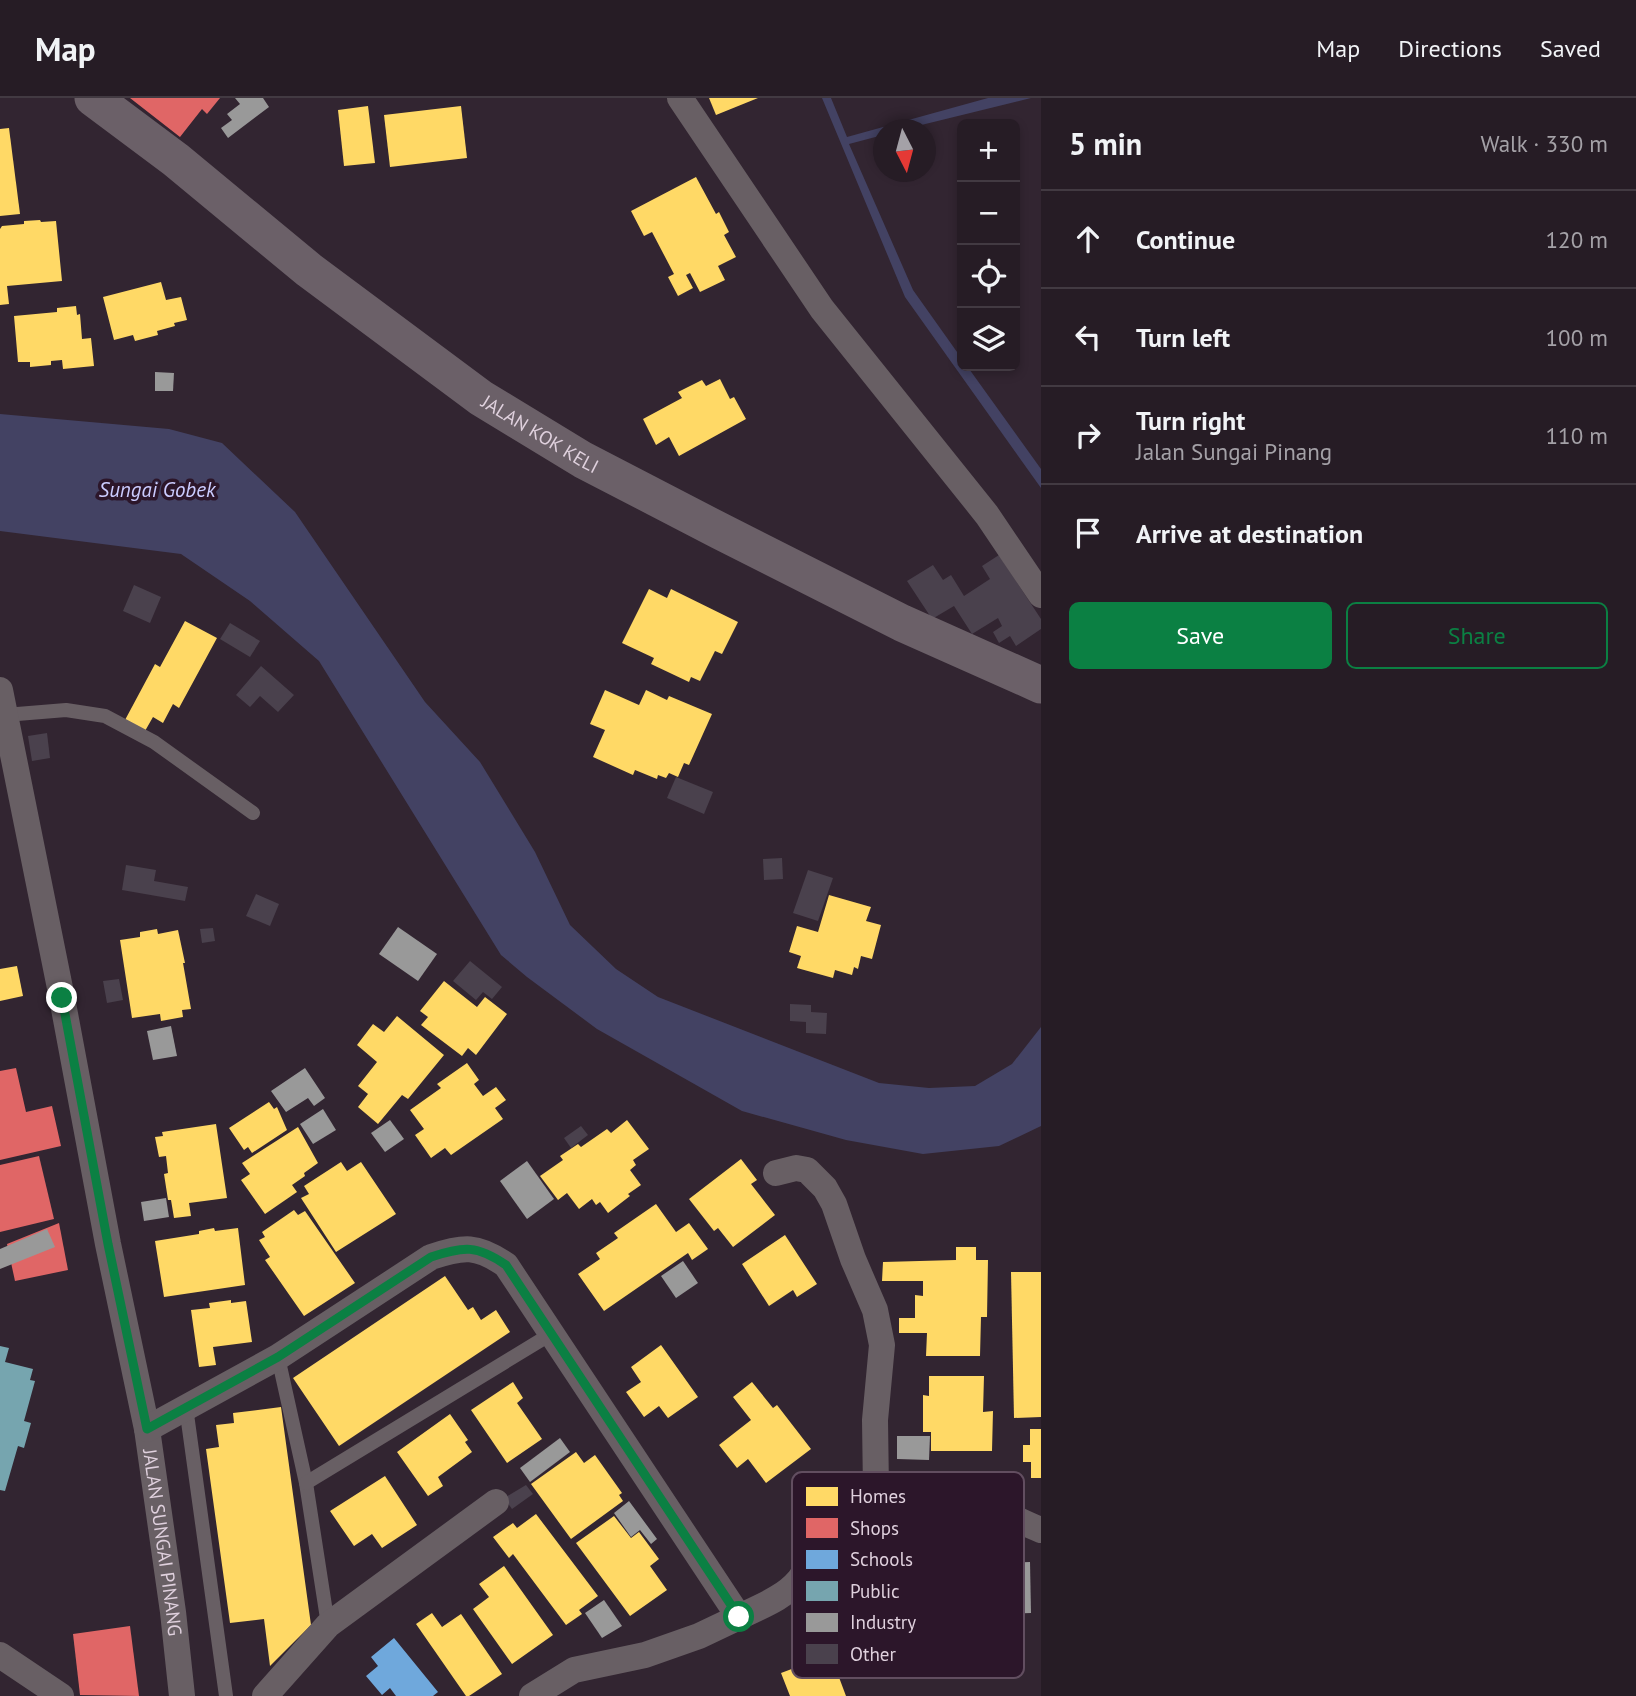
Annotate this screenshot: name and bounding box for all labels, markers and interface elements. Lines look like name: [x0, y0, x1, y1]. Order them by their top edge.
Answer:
text: Map: [35, 27, 96, 70]
text: Map: [1316, 33, 1360, 64]
text: Directions: [1398, 33, 1502, 64]
text: Saved: [1540, 33, 1601, 64]
north arrow: [873, 119, 936, 182]
map controls: [957, 119, 1020, 371]
button: +: [957, 119, 1020, 182]
text: 5 min: [1069, 124, 1142, 163]
text: Walk · 330 m: [1481, 129, 1608, 158]
button: −: [957, 182, 1020, 245]
icon: ahead: [1069, 220, 1107, 258]
text: Continue: [1136, 223, 1235, 256]
text: 120 m: [1546, 225, 1608, 254]
button: locate: [957, 245, 1020, 308]
button: layers: [957, 308, 1020, 371]
icon: left: [1069, 318, 1107, 356]
text: Turn left: [1136, 321, 1230, 354]
text: 100 m: [1546, 323, 1608, 352]
street label: JALAN KOK KELI: [477, 389, 603, 478]
text: Turn right: [1136, 404, 1245, 437]
icon: right: [1069, 416, 1107, 454]
text: 110 m: [1546, 421, 1608, 450]
text: Jalan Sungai Pinang: [1136, 437, 1332, 466]
water label: Sungai Gobek: [99, 476, 217, 503]
icon: arrive: [1069, 514, 1107, 552]
text: Arrive at destination: [1136, 517, 1363, 550]
button: Save: [1069, 602, 1332, 669]
button: Share: [1346, 602, 1608, 669]
route end: [46, 982, 77, 1013]
street label: JALAN SUNGAI PINANG: [138, 1446, 187, 1637]
legend: [792, 1472, 1024, 1678]
text: Homes: [850, 1484, 906, 1508]
text: Shops: [850, 1516, 899, 1540]
text: Schools: [850, 1547, 913, 1571]
text: Public: [850, 1579, 900, 1603]
route start: [723, 1601, 754, 1632]
text: Industry: [850, 1610, 916, 1634]
text: Other: [850, 1642, 896, 1666]

